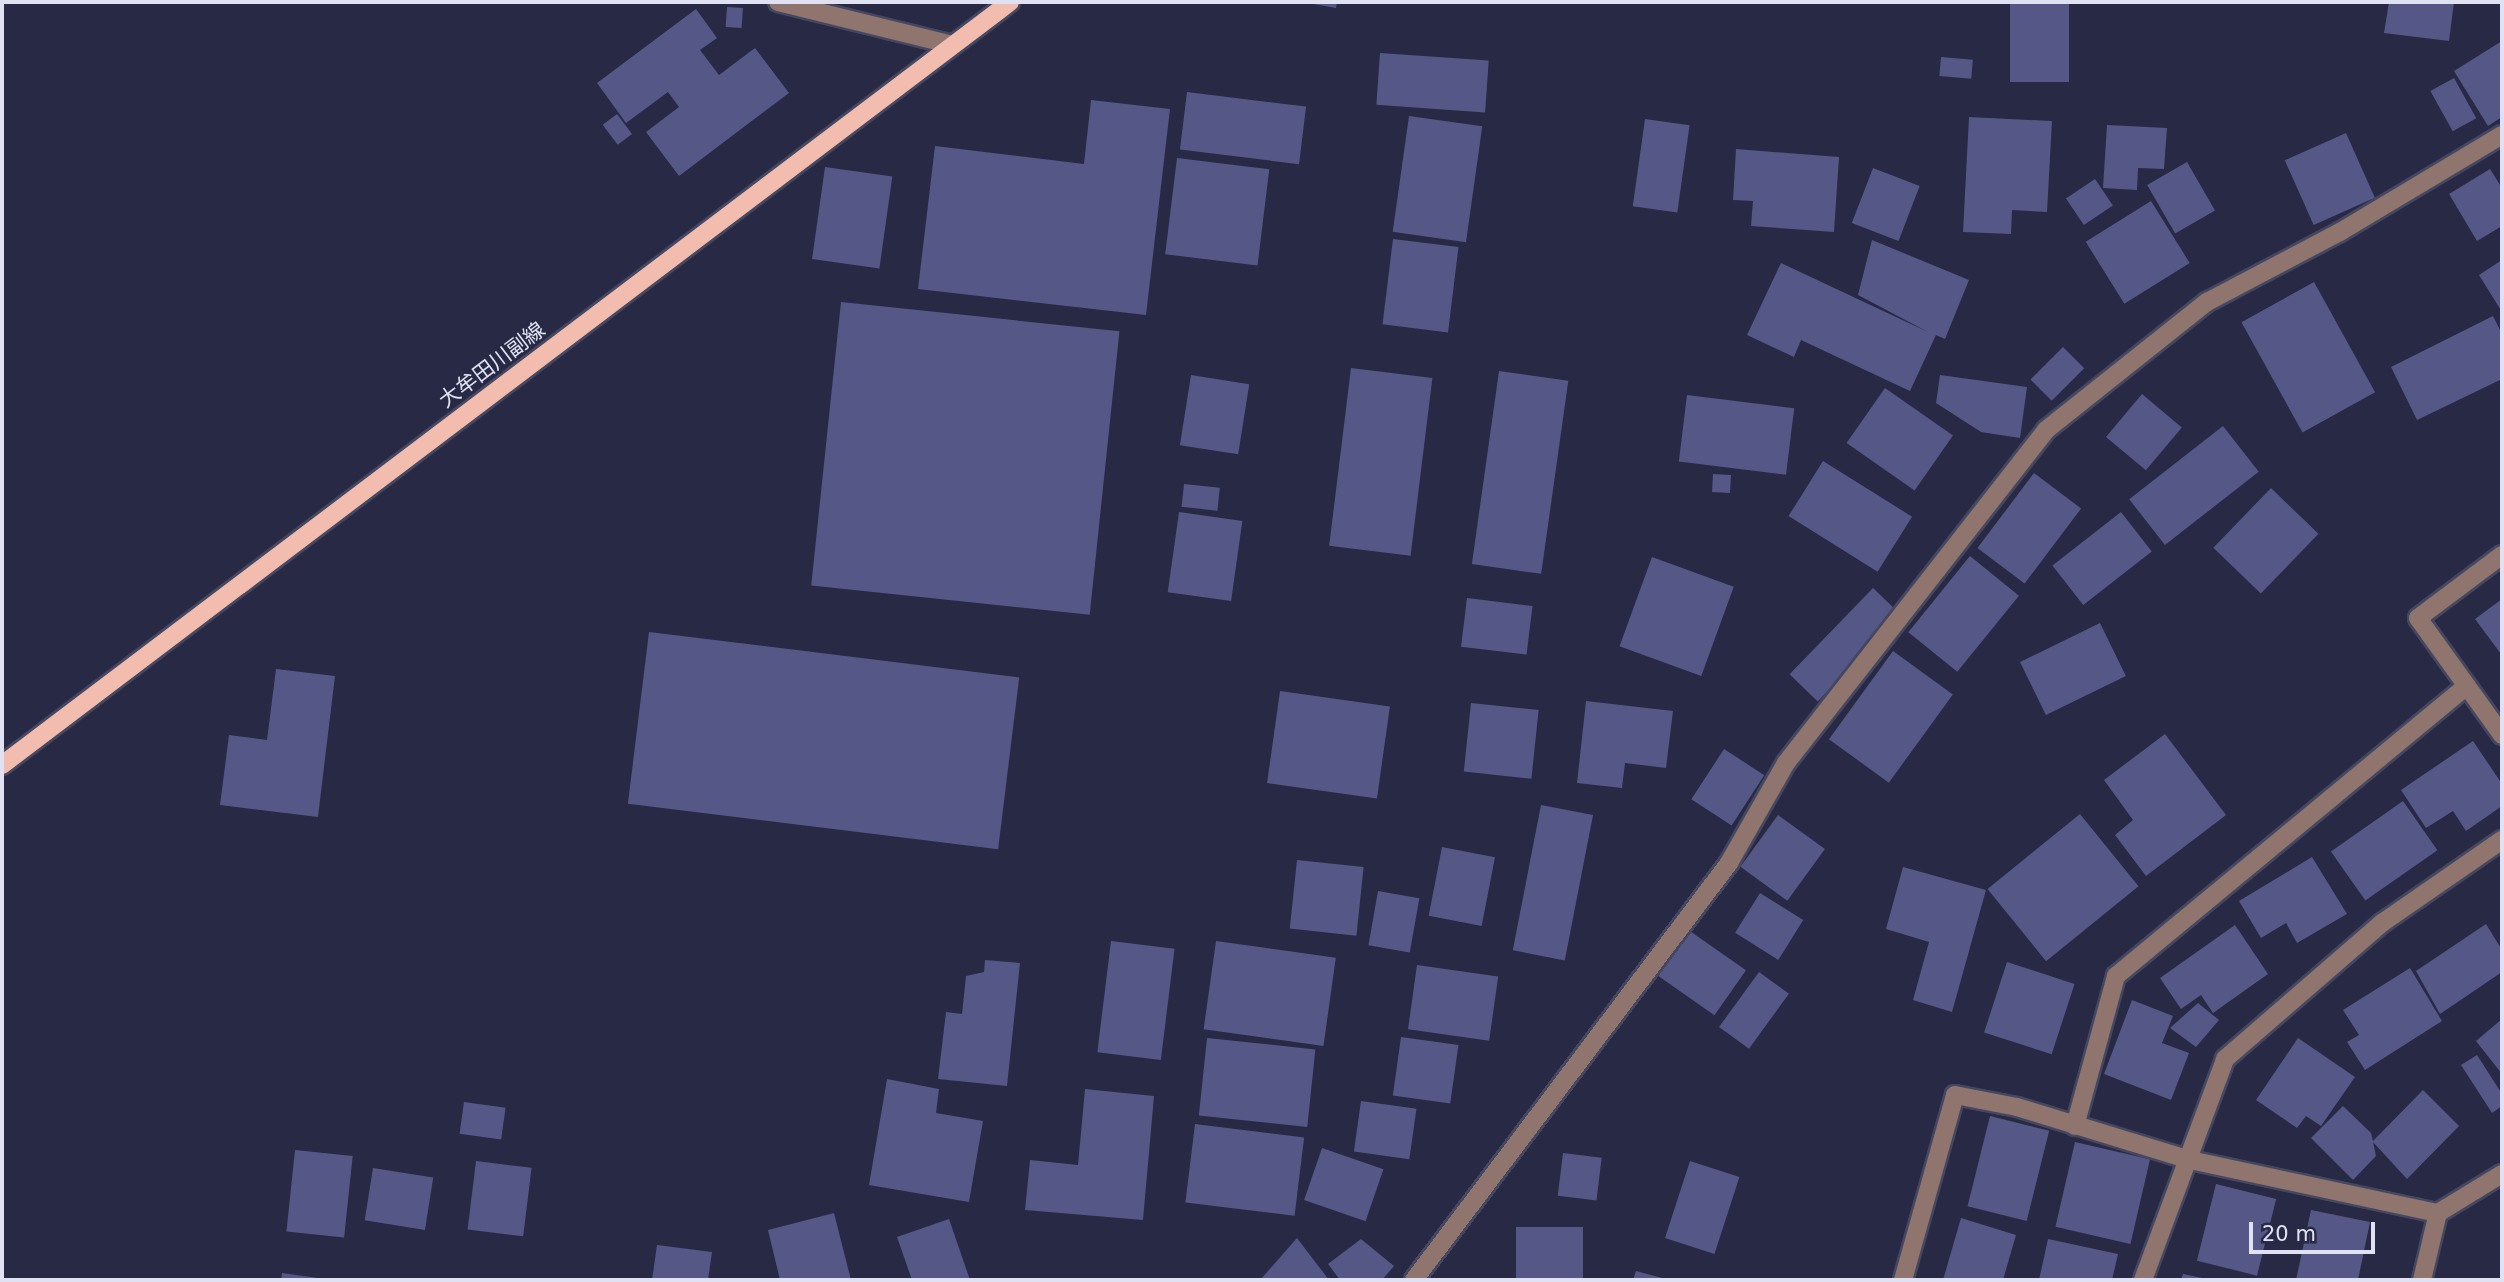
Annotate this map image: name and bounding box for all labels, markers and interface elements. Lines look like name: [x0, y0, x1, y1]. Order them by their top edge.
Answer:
street label: 大牟田川副線: [434, 317, 550, 413]
scale bar: [2252, 1208, 2378, 1252]
text: 20 m: [2262, 1222, 2316, 1246]

